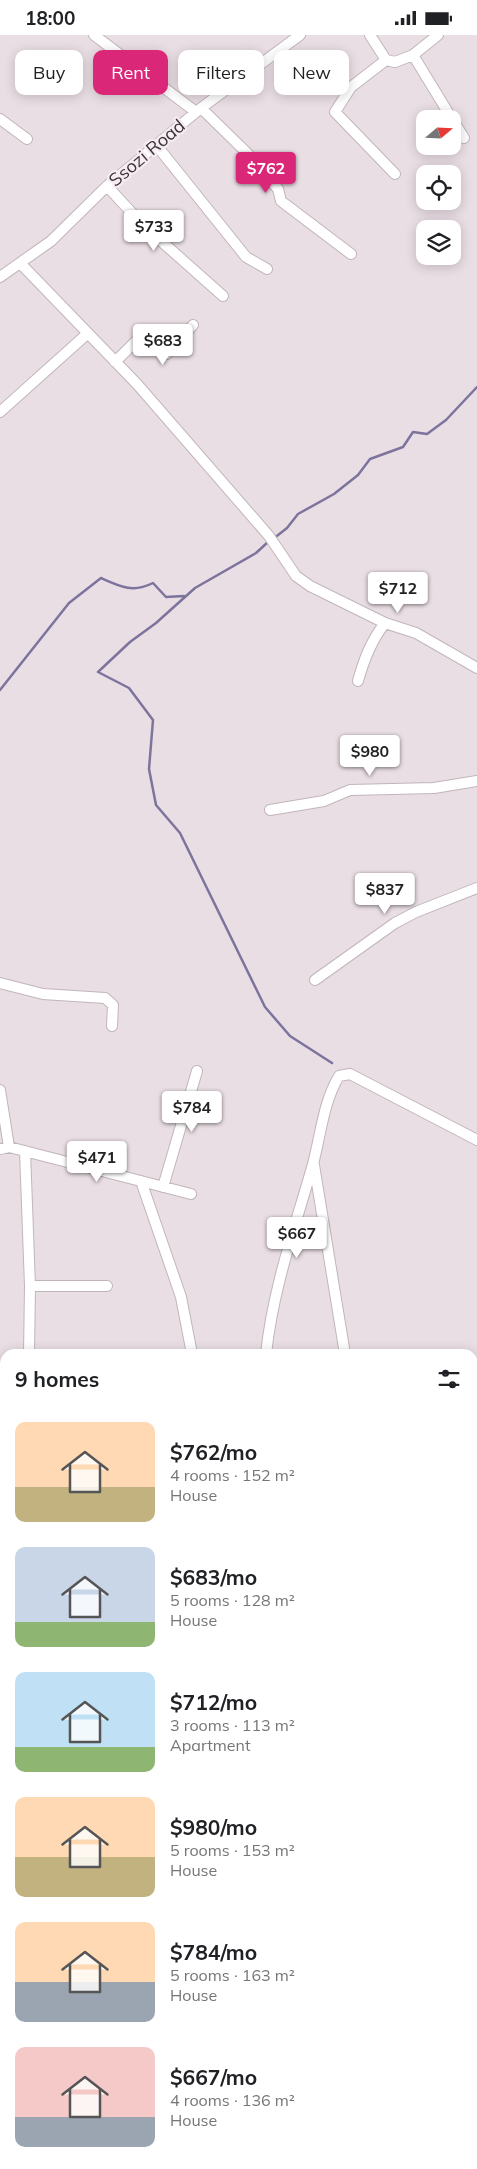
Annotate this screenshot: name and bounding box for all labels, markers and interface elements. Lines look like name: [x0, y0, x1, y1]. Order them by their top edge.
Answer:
text: 18:00: [25, 6, 75, 30]
chip: Buy: [15, 50, 83, 95]
chip: Rent: [93, 50, 168, 95]
chip: Filters: [178, 50, 264, 95]
chip: New: [274, 50, 349, 95]
north arrow: [416, 110, 461, 155]
map controls: [416, 110, 461, 265]
street label: Ssozi Road: [104, 114, 190, 191]
pin: $762: [236, 151, 296, 194]
text: $762: [247, 158, 285, 178]
button: locate: [416, 165, 461, 210]
pin: $733: [124, 209, 184, 252]
text: $733: [135, 216, 173, 236]
button: layers: [416, 220, 461, 265]
pin: $683: [133, 323, 193, 366]
text: $683: [144, 330, 182, 350]
pin: $712: [368, 571, 428, 614]
text: $712: [379, 578, 417, 598]
pin: $980: [340, 735, 400, 777]
text: $980: [351, 741, 389, 761]
pin: $837: [355, 873, 415, 915]
text: $837: [366, 879, 404, 899]
pin: $784: [162, 1091, 222, 1133]
text: $784: [173, 1097, 211, 1117]
pin: $471: [67, 1141, 127, 1183]
text: $471: [78, 1147, 116, 1167]
pin: $667: [267, 1217, 327, 1259]
text: $667: [278, 1223, 316, 1243]
icon: filters: [435, 1365, 463, 1393]
text: 9 homes: [15, 1366, 99, 1392]
text: $762/mo: [170, 1439, 257, 1465]
icon: home: [55, 1442, 115, 1502]
text: 4 rooms · 152 m²: [170, 1465, 295, 1485]
text: House: [170, 1485, 217, 1505]
text: $683/mo: [170, 1564, 257, 1590]
icon: home: [55, 1567, 115, 1627]
text: 5 rooms · 128 m²: [170, 1590, 295, 1610]
text: House: [170, 1610, 217, 1630]
text: $712/mo: [170, 1689, 257, 1715]
icon: home: [55, 1692, 115, 1752]
text: 3 rooms · 113 m²: [170, 1715, 295, 1735]
text: Apartment: [170, 1735, 251, 1755]
text: $980/mo: [170, 1814, 257, 1840]
icon: home: [55, 1817, 115, 1877]
text: 5 rooms · 153 m²: [170, 1840, 295, 1860]
text: House: [170, 1860, 217, 1880]
text: $784/mo: [170, 1939, 257, 1965]
icon: home: [55, 1942, 115, 2002]
text: 5 rooms · 163 m²: [170, 1965, 295, 1985]
text: House: [170, 1985, 217, 2005]
text: $667/mo: [170, 2064, 257, 2090]
icon: home: [55, 2067, 115, 2127]
text: 4 rooms · 136 m²: [170, 2090, 295, 2110]
text: House: [170, 2110, 217, 2130]

